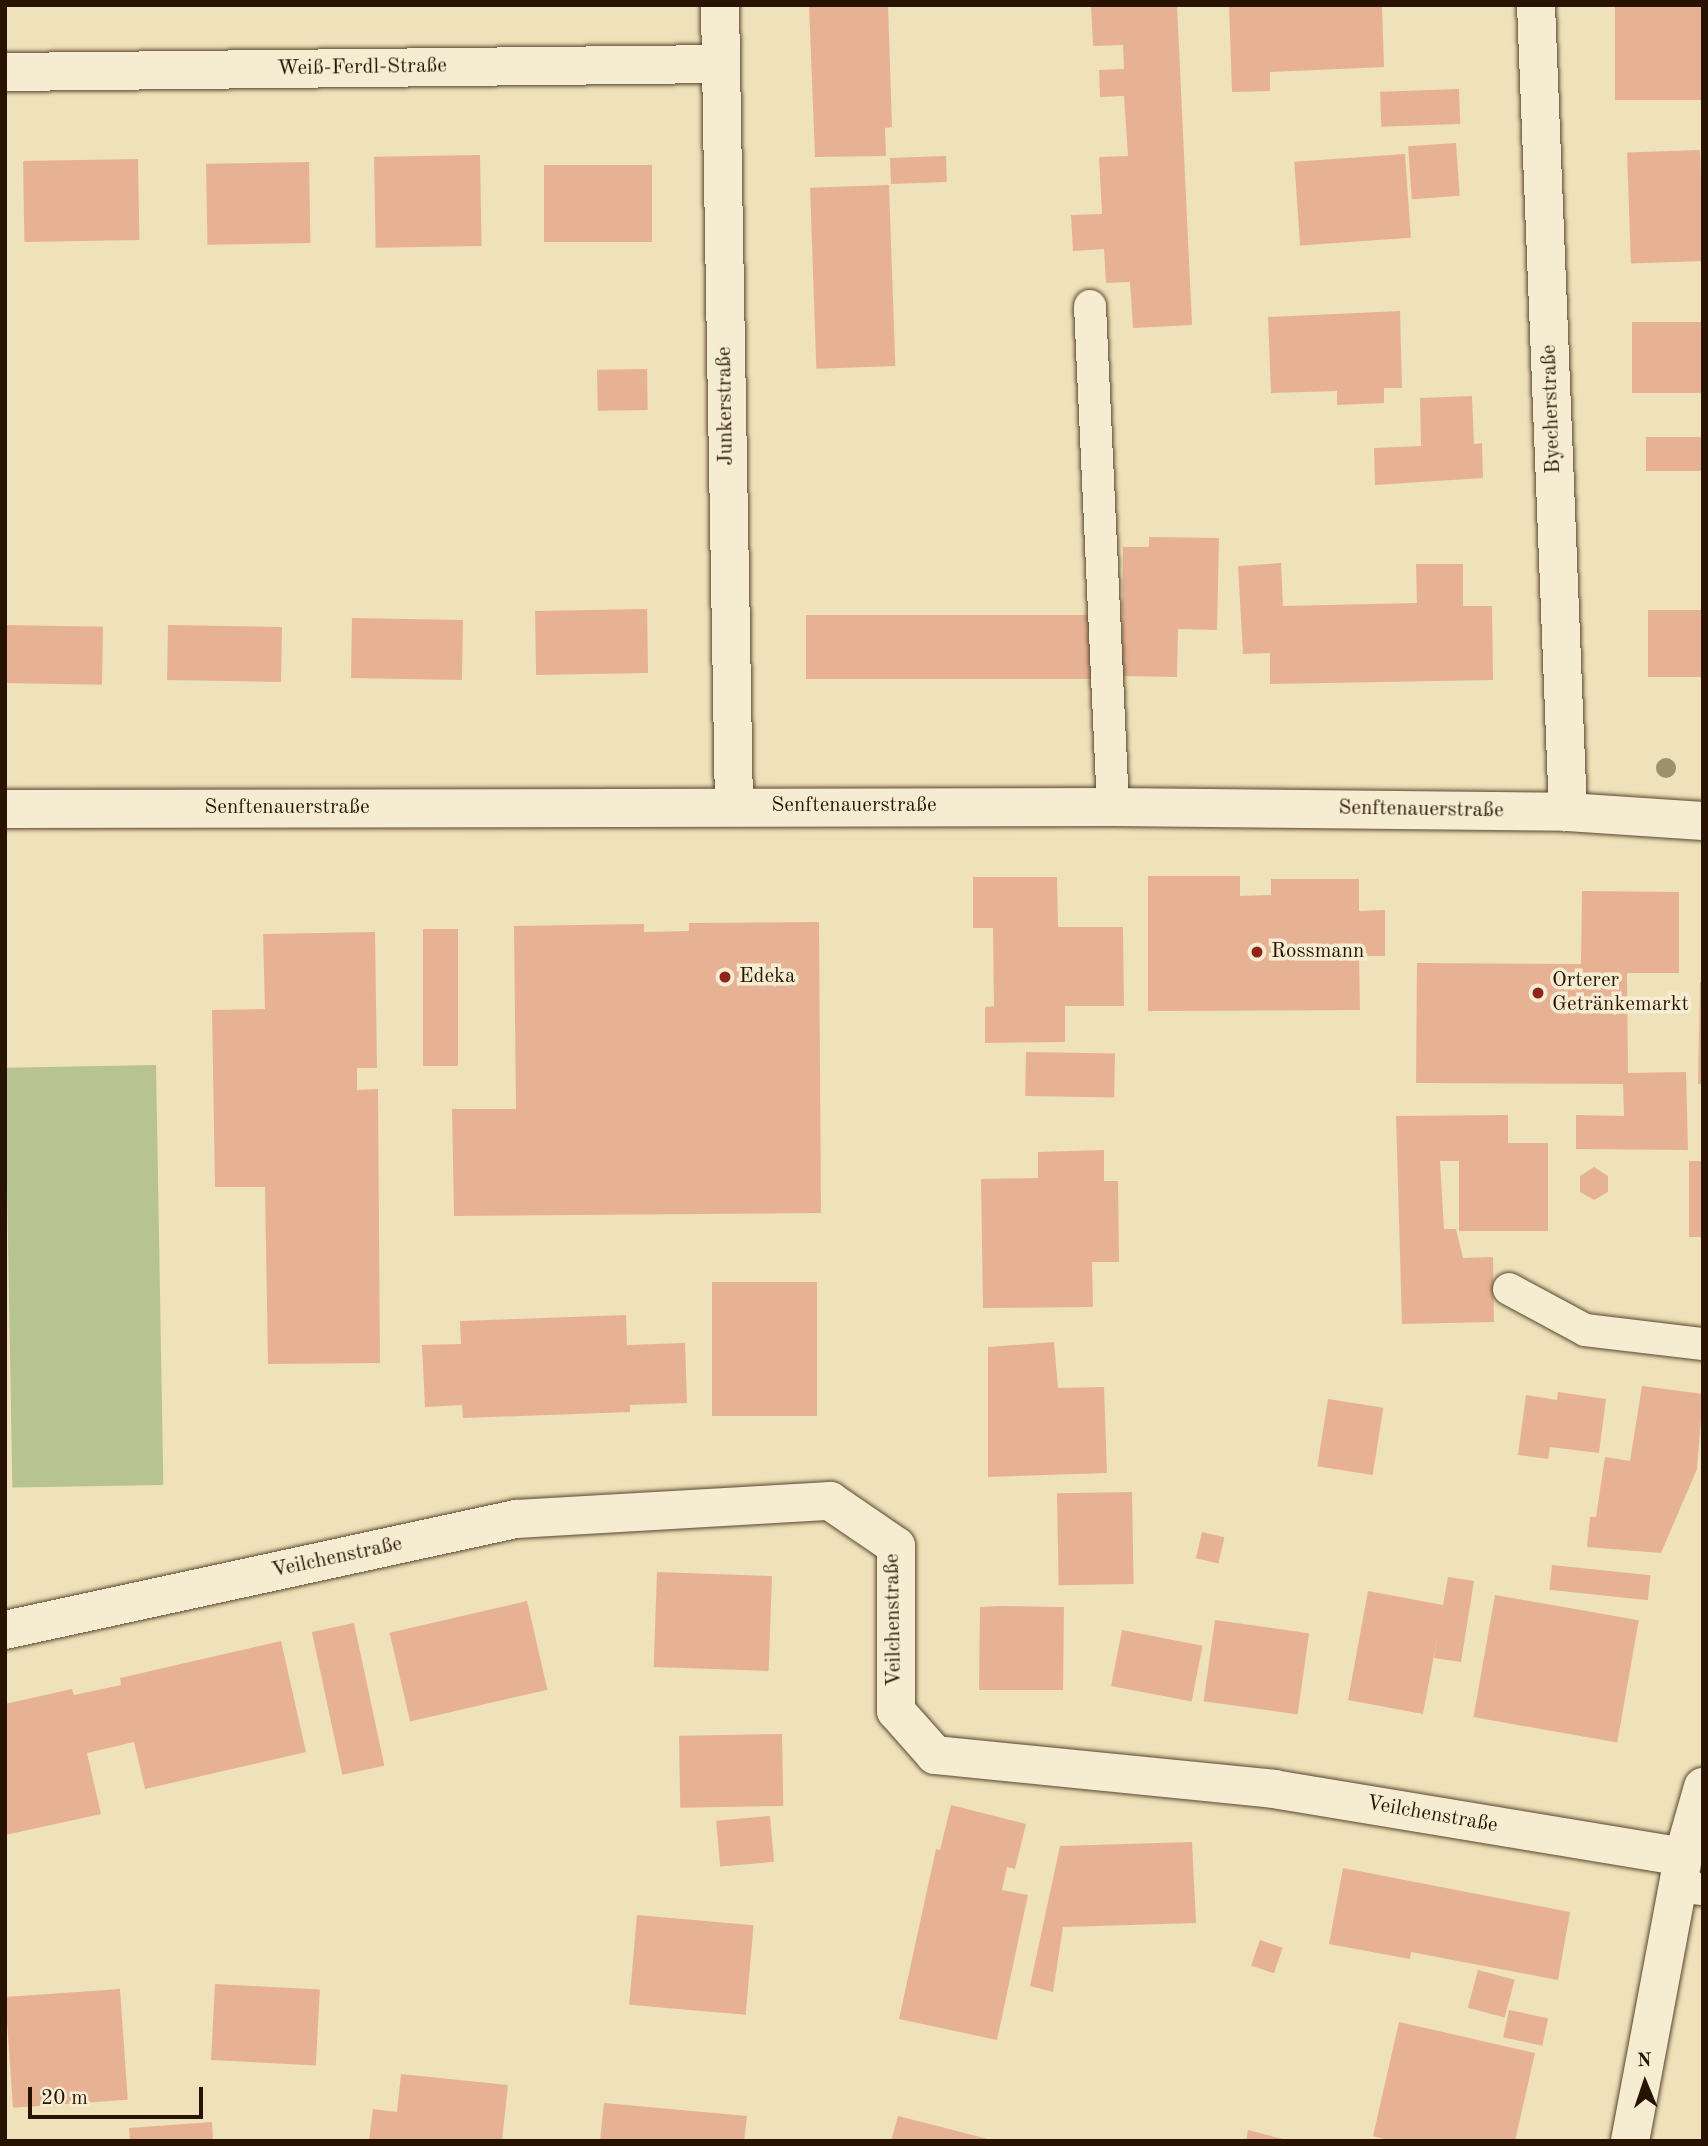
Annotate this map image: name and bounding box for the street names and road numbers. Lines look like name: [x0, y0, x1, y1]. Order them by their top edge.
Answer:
street label: Weiß-Ferdl-Straße: [277, 54, 447, 82]
street label: Byecherstraße: [1537, 344, 1567, 474]
street label: Junkerstraße: [712, 346, 740, 466]
street label: Senftenauerstraße: [771, 793, 937, 819]
street label: Senftenauerstraße: [204, 795, 370, 821]
street label: Senftenauerstraße: [1338, 796, 1504, 824]
street label: Veilchenstraße: [269, 1532, 405, 1584]
street label: Veilchenstraße: [880, 1553, 908, 1687]
street label: Veilchenstraße: [1364, 1791, 1500, 1839]

